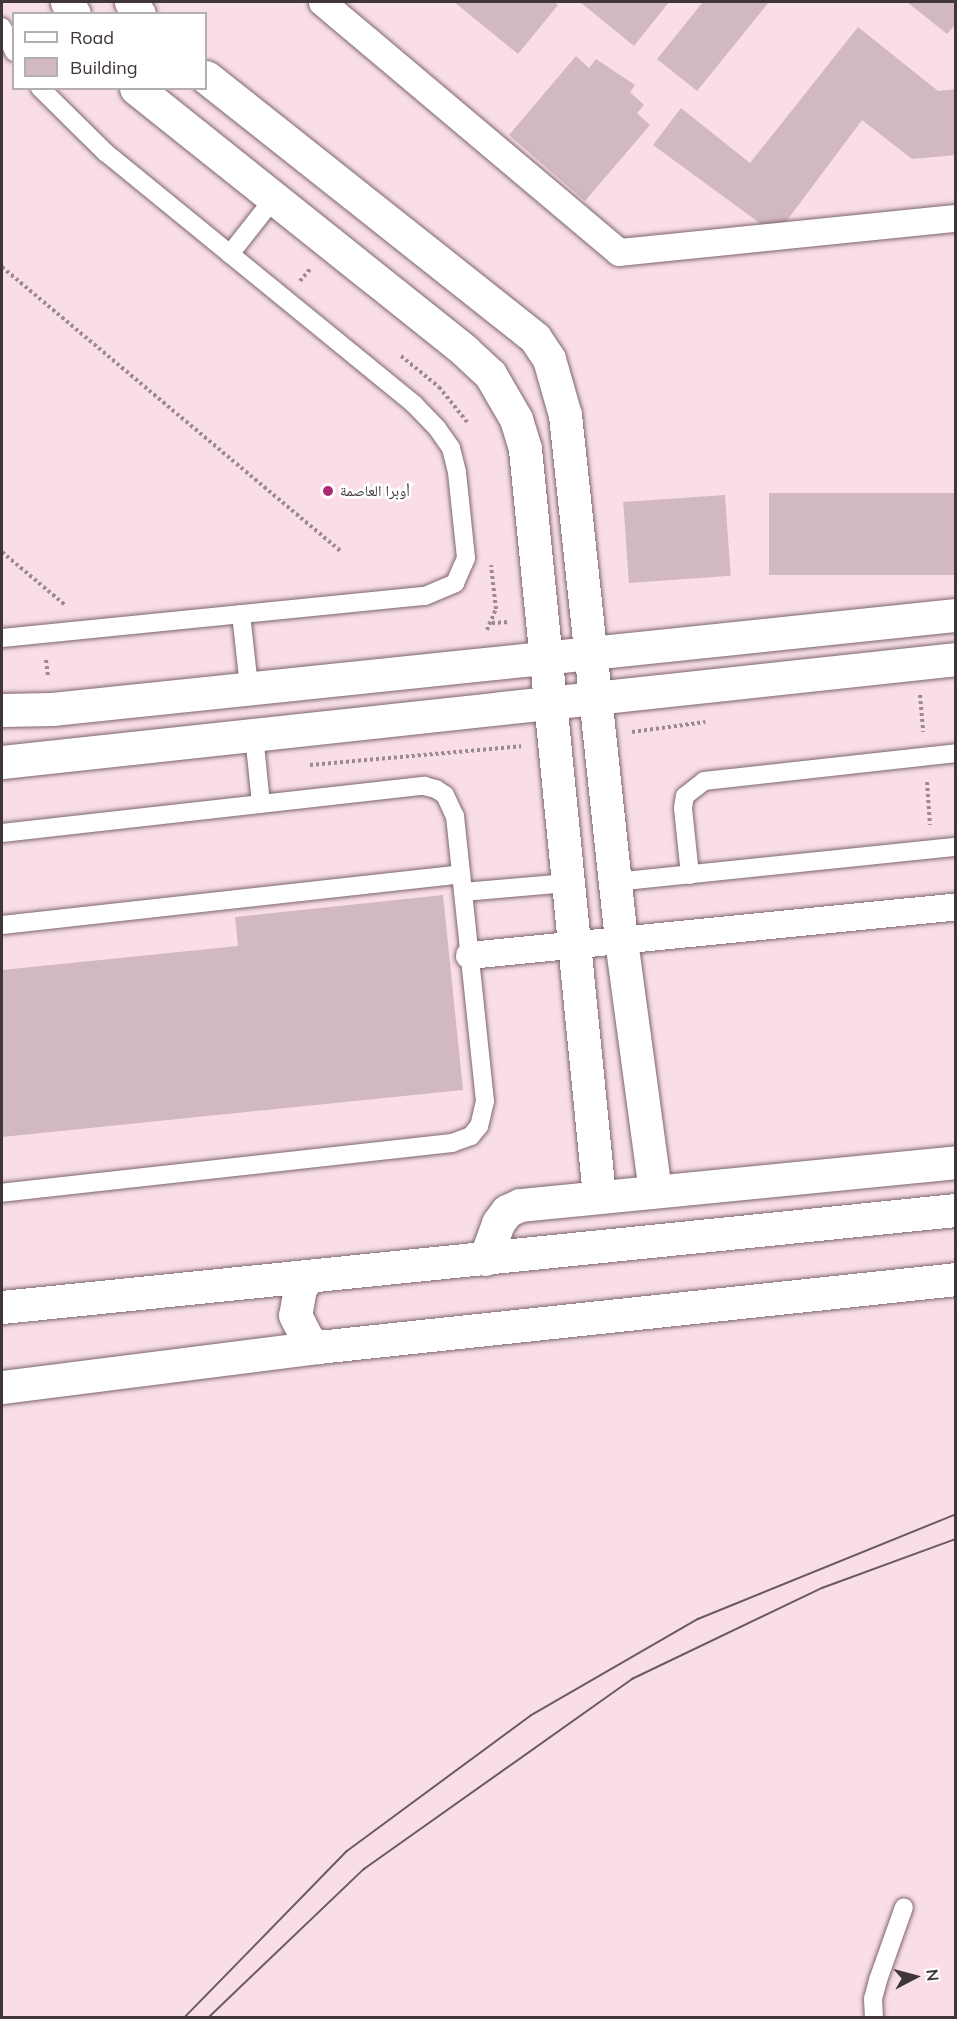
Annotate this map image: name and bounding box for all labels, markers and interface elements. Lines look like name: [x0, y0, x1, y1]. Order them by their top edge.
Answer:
legend: [12, 12, 207, 90]
text: Road: [70, 26, 114, 49]
text: Building: [70, 56, 138, 79]
place label: أوبرا العاصمة: [340, 482, 410, 500]
marker: أوبرا العاصمة: [321, 484, 335, 498]
north arrow: [885, 1947, 945, 2007]
text: N: [922, 1968, 943, 1982]

